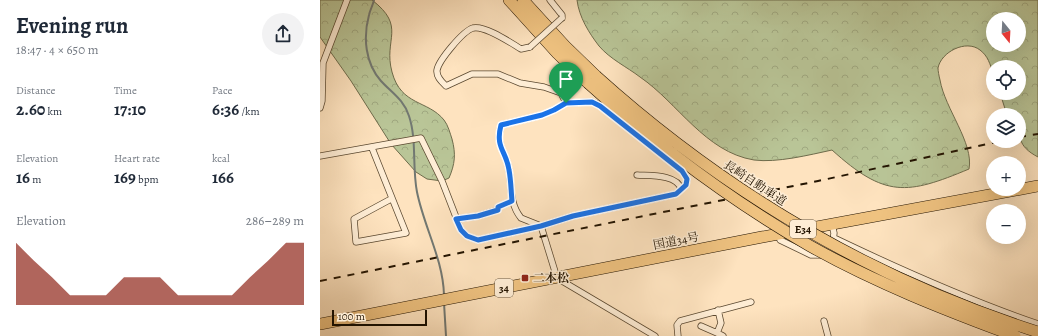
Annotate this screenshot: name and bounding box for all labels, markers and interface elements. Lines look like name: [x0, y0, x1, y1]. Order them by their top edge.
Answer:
text: Evening run: [16, 11, 128, 41]
north arrow: [986, 12, 1026, 52]
map controls: [986, 12, 1026, 244]
button: share: [262, 13, 304, 55]
text: 18:47 · 4 × 650 m: [16, 41, 98, 58]
button: locate: [986, 60, 1026, 100]
pin: [549, 62, 583, 103]
icon: arrive: [555, 68, 577, 90]
text: Distance: [16, 83, 55, 98]
text: Time: [114, 83, 137, 98]
text: Pace: [212, 83, 232, 98]
text: 2.60: [16, 98, 45, 121]
text: 17:10: [114, 98, 146, 121]
text: 6:36: [212, 98, 239, 121]
text: km: [45, 104, 62, 119]
text: /km: [239, 104, 260, 119]
button: layers: [986, 108, 1026, 148]
text: Elevation: [16, 151, 58, 166]
text: Heart rate: [114, 151, 160, 166]
text: kcal: [212, 151, 230, 166]
button: +: [986, 156, 1026, 196]
street label: 長崎自動車道: [720, 157, 790, 209]
text: 16: [16, 166, 30, 189]
text: 169: [114, 166, 136, 189]
text: 166: [212, 166, 234, 189]
text: m: [30, 172, 41, 187]
text: bpm: [136, 172, 159, 187]
button: −: [986, 204, 1026, 244]
text: Elevation: [16, 212, 66, 229]
text: 286–289 m: [246, 212, 304, 229]
road number: E34: [790, 220, 816, 238]
street label: 国道34号: [652, 229, 700, 253]
place label: 二本松: [533, 270, 569, 286]
marker: 二本松: [520, 273, 530, 283]
road number: 34: [495, 279, 513, 297]
scale bar: [332, 308, 427, 327]
text: 100 m: [338, 309, 365, 324]

